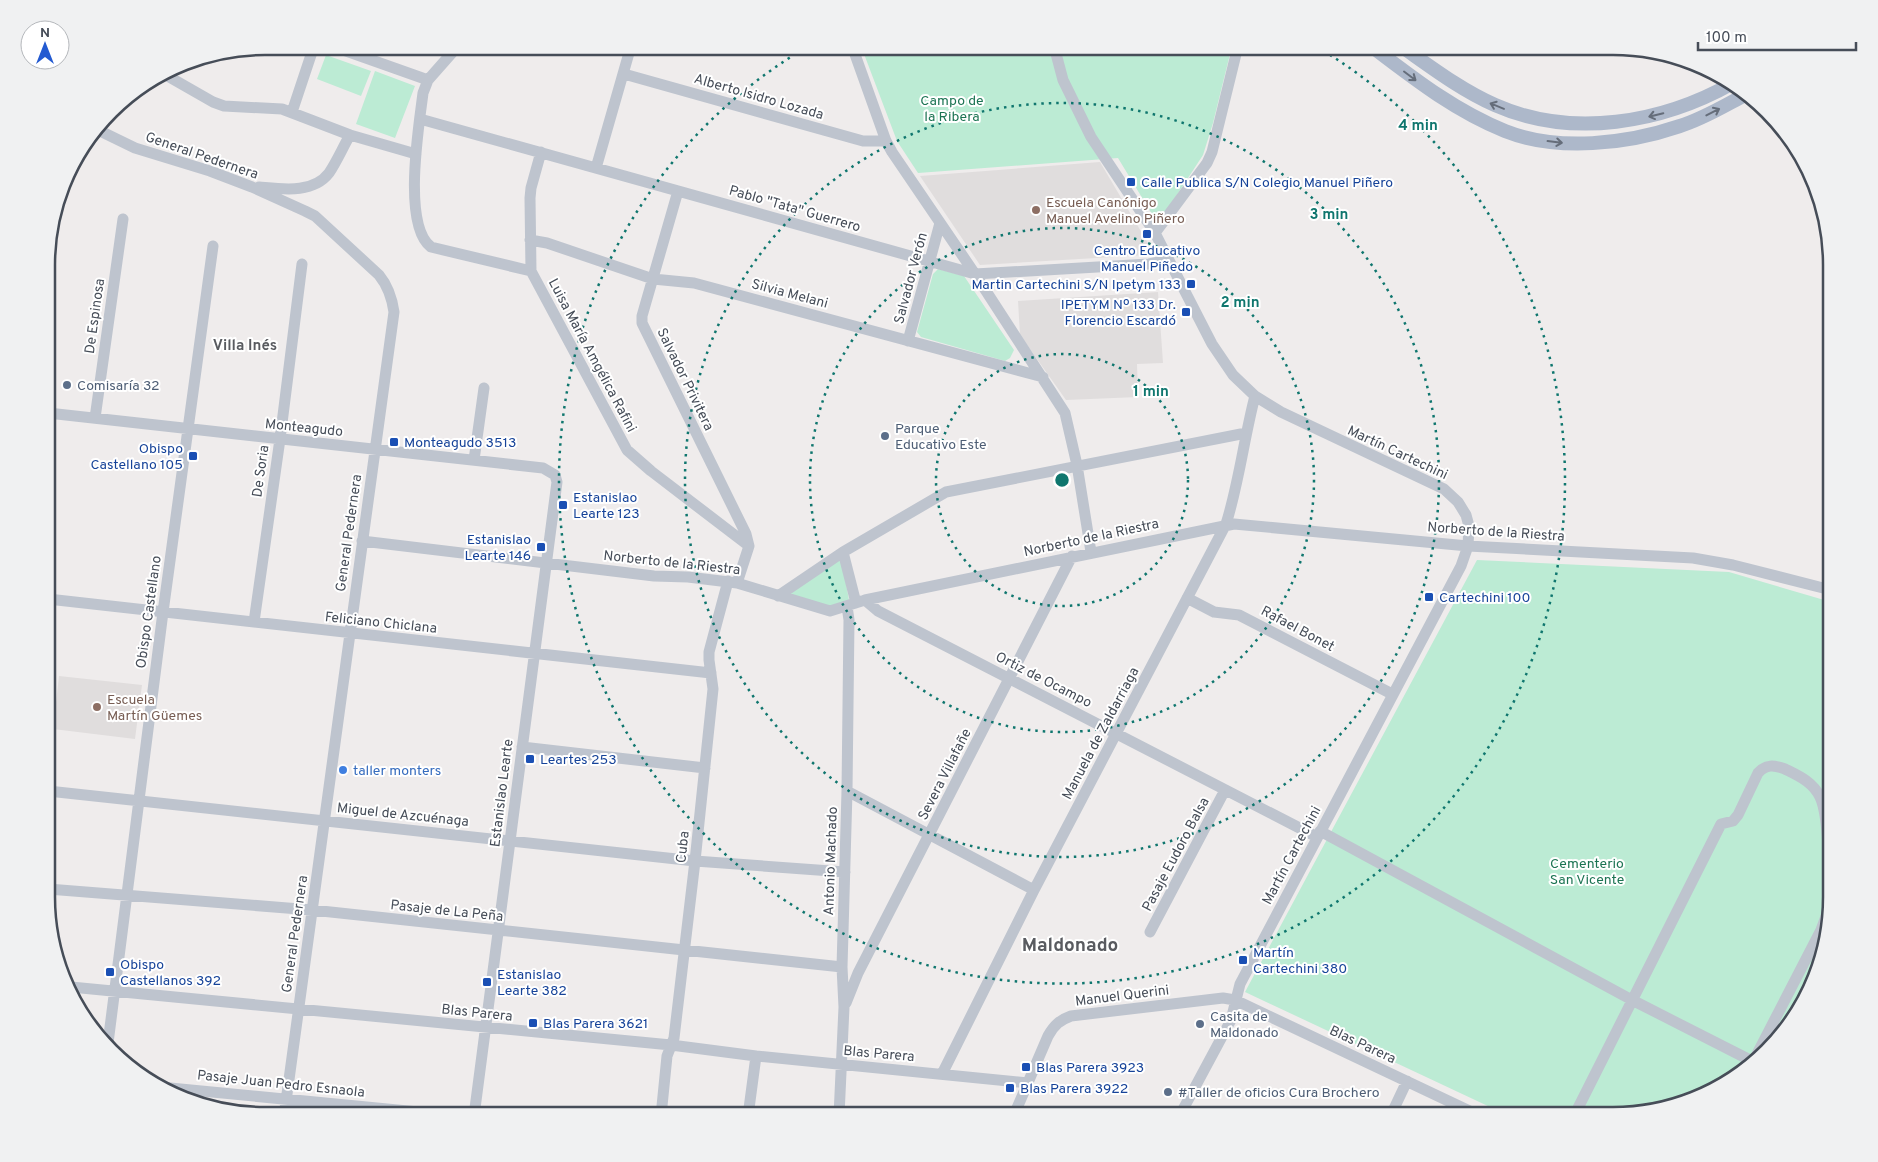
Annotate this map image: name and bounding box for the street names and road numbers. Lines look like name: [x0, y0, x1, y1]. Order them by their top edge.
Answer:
street label: Alberto Isidro Lozada: [692, 71, 825, 124]
street label: General Pedernera: [143, 129, 260, 184]
street label: Pablo "Tata" Guerrero: [727, 182, 863, 236]
street label: Salvador Verón: [891, 231, 932, 326]
street label: Luisa María Amgélica Rafini: [544, 276, 639, 435]
street label: Silvia Melani: [750, 276, 830, 313]
street label: De Espinosa: [82, 277, 109, 355]
street label: Salvador Privitera: [652, 326, 717, 434]
street label: Monteagudo: [264, 416, 344, 441]
street label: Martín Cartechini: [1344, 423, 1450, 484]
street label: De Soria: [249, 444, 274, 498]
street label: General Pedernera: [333, 473, 366, 593]
street label: Norberto de la Riestra: [1022, 516, 1160, 561]
street label: Norberto de la Riestra: [1427, 519, 1565, 546]
street label: Norberto de la Riestra: [602, 548, 741, 579]
street label: Obispo Castellano: [133, 555, 166, 670]
street label: Rafael Bonet: [1258, 603, 1337, 656]
street label: Feliciano Chiclana: [324, 609, 438, 638]
street label: Ortiz de Ocampo: [992, 649, 1095, 712]
street label: Manuela de Zaldarriaga: [1059, 665, 1143, 803]
street label: Severa Villafañe: [915, 726, 976, 823]
street label: Estanislao Learte: [487, 738, 518, 848]
street label: Pasaje Eudoro Balsa: [1139, 795, 1214, 915]
street label: Miguel de Azcuénaga: [336, 800, 470, 831]
street label: Martín Cartechini: [1259, 804, 1325, 908]
street label: Antonio Machado: [821, 806, 842, 916]
street label: Cuba: [673, 830, 694, 864]
street label: General Pedernera: [279, 874, 312, 994]
street label: Pasaje de La Peña: [390, 897, 504, 926]
street label: Manuel Querini: [1074, 982, 1170, 1011]
street label: Blas Parera: [440, 1001, 513, 1026]
street label: Blas Parera: [1326, 1023, 1398, 1068]
street label: Blas Parera: [843, 1043, 915, 1066]
street label: Pasaje Juan Pedro Esnaola: [196, 1067, 366, 1102]

